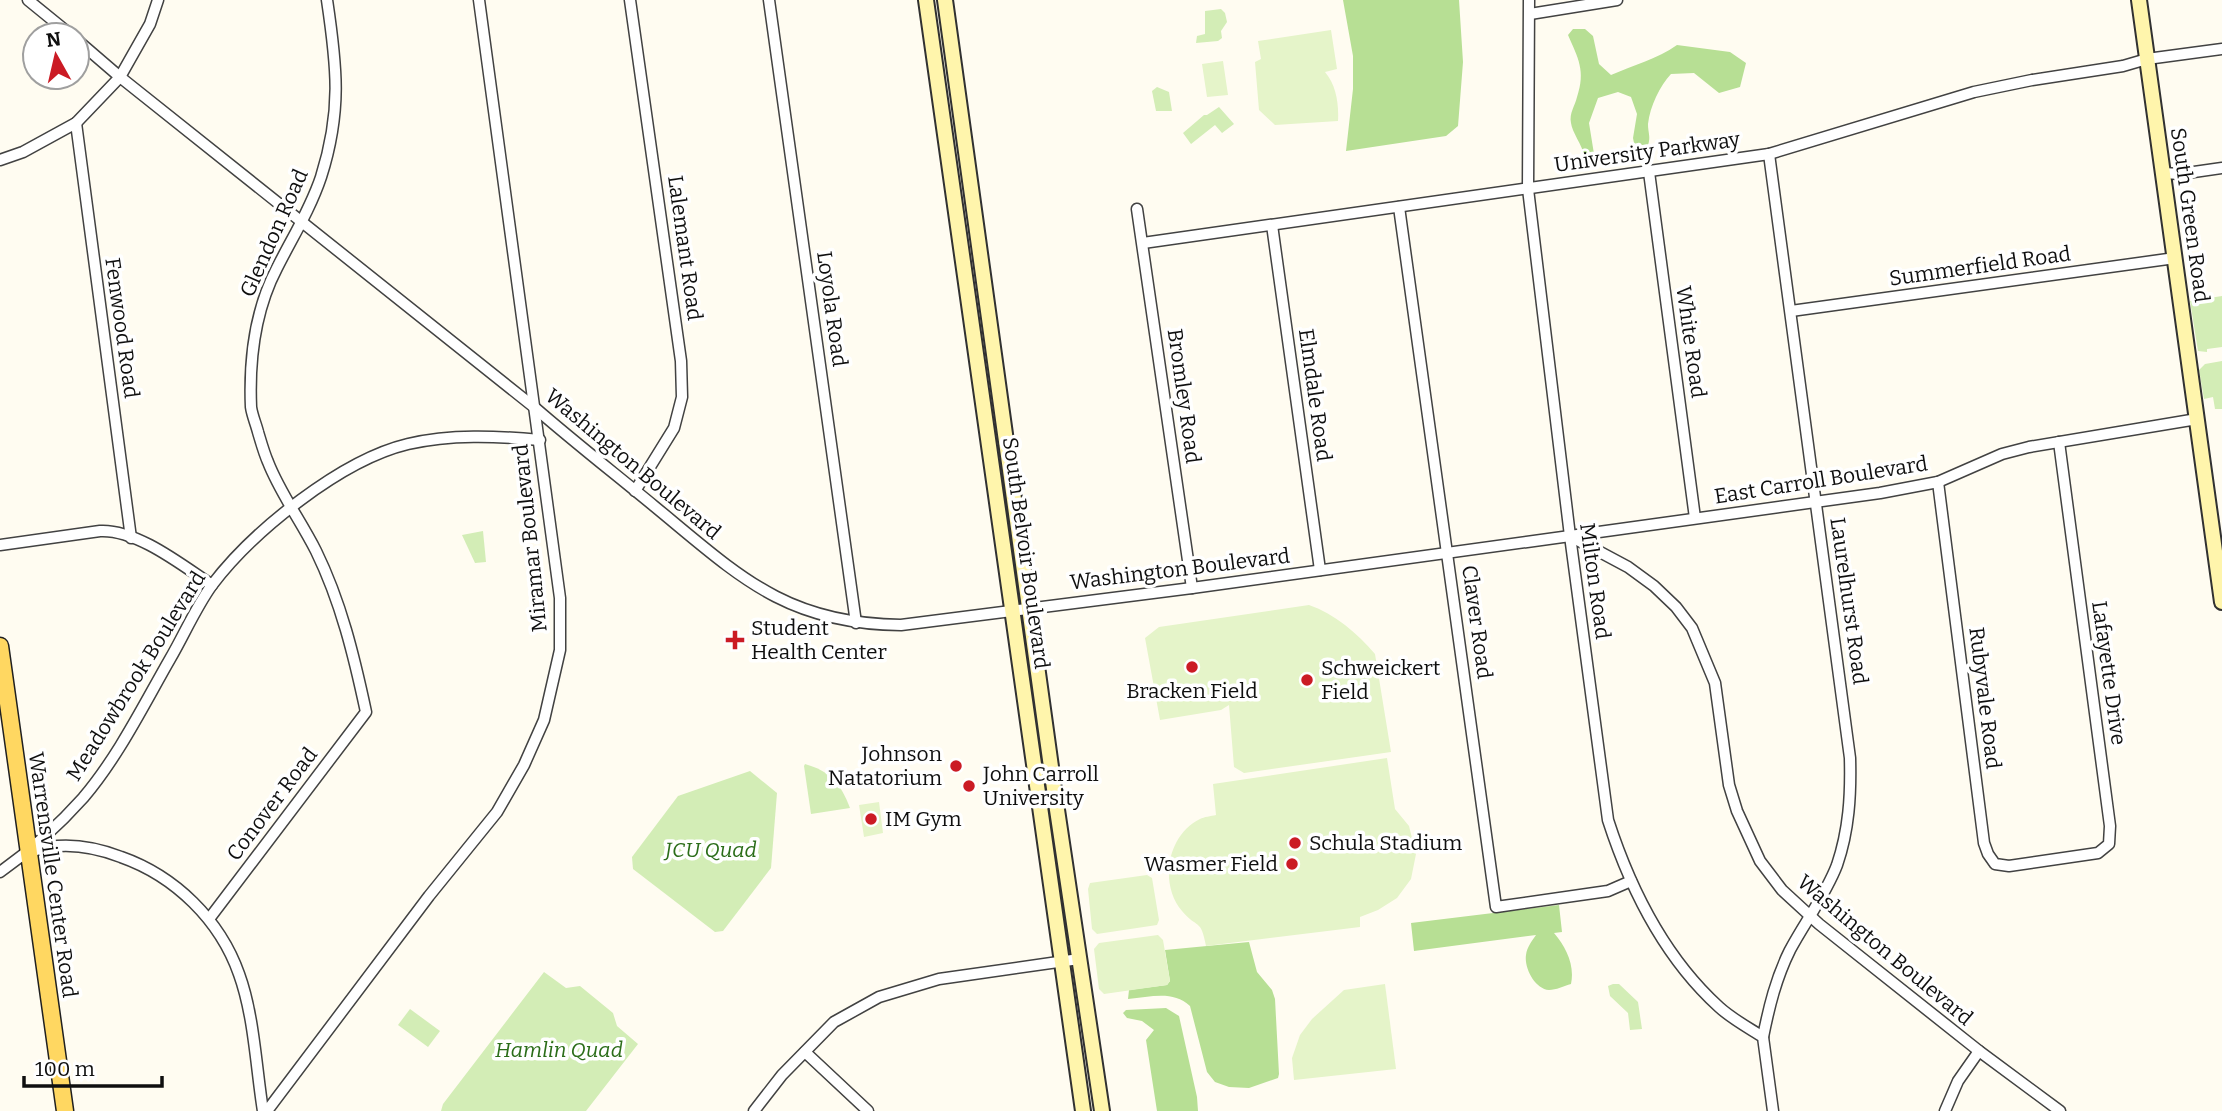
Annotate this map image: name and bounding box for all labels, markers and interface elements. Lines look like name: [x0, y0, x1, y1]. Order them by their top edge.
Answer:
north arrow: [21, 21, 91, 91]
text: N: [45, 27, 63, 52]
street label: University Parkway: [1552, 126, 1742, 178]
street label: South Green Road: [2165, 126, 2215, 304]
street label: Glendon Road: [234, 165, 314, 301]
street label: Lalemant Road: [662, 174, 708, 322]
street label: Summerfield Road: [1887, 240, 2073, 292]
street label: Loyola Road: [811, 249, 853, 369]
street label: Fenwood Road: [99, 256, 145, 400]
street label: White Road: [1670, 284, 1712, 400]
street label: Bromley Road: [1162, 327, 1206, 465]
street label: Elmdale Road: [1293, 327, 1337, 463]
street label: Washington Boulevard: [540, 383, 726, 545]
street label: South Belvoir Boulevard: [997, 435, 1055, 671]
street label: Miramar Boulevard: [507, 443, 553, 633]
street label: East Carroll Boulevard: [1712, 450, 1930, 510]
street label: Laurelhurst Road: [1824, 516, 1874, 686]
street label: Milton Road: [1574, 521, 1616, 641]
street label: Washington Boulevard: [1069, 543, 1291, 595]
street label: Claver Road: [1456, 563, 1498, 681]
street label: Meadowbrook Boulevard: [61, 566, 211, 786]
street label: Lafayette Drive: [2086, 599, 2132, 747]
place label: Student Health Center: [751, 615, 887, 665]
street label: Rubyvale Road: [1963, 625, 2007, 771]
marker: Student Health Center: [725, 630, 745, 650]
place label: Schweickert Field: [1321, 655, 1441, 705]
marker: Bracken Field: [1184, 659, 1200, 675]
marker: Schweickert Field: [1299, 672, 1315, 688]
place label: Bracken Field: [1126, 678, 1258, 704]
place label: Johnson Natatorium: [828, 741, 942, 791]
street label: Conover Road: [221, 742, 323, 866]
street label: Warrensville Center Road: [23, 750, 83, 1000]
marker: Johnson Natatorium: [948, 758, 964, 774]
place label: John Carroll University: [982, 761, 1099, 811]
marker: John Carroll University: [961, 778, 977, 794]
place label: IM Gym: [885, 806, 961, 832]
marker: IM Gym: [863, 811, 879, 827]
place label: Schula Stadium: [1309, 830, 1462, 856]
marker: Schula Stadium: [1287, 835, 1303, 851]
park label: JCU Quad: [663, 837, 757, 863]
place label: Wasmer Field: [1144, 851, 1278, 877]
marker: Wasmer Field: [1284, 856, 1300, 872]
street label: Washington Boulevard: [1792, 869, 1978, 1031]
park label: Hamlin Quad: [495, 1037, 623, 1063]
scale bar: [24, 1044, 163, 1088]
text: 100 m: [35, 1056, 95, 1082]

